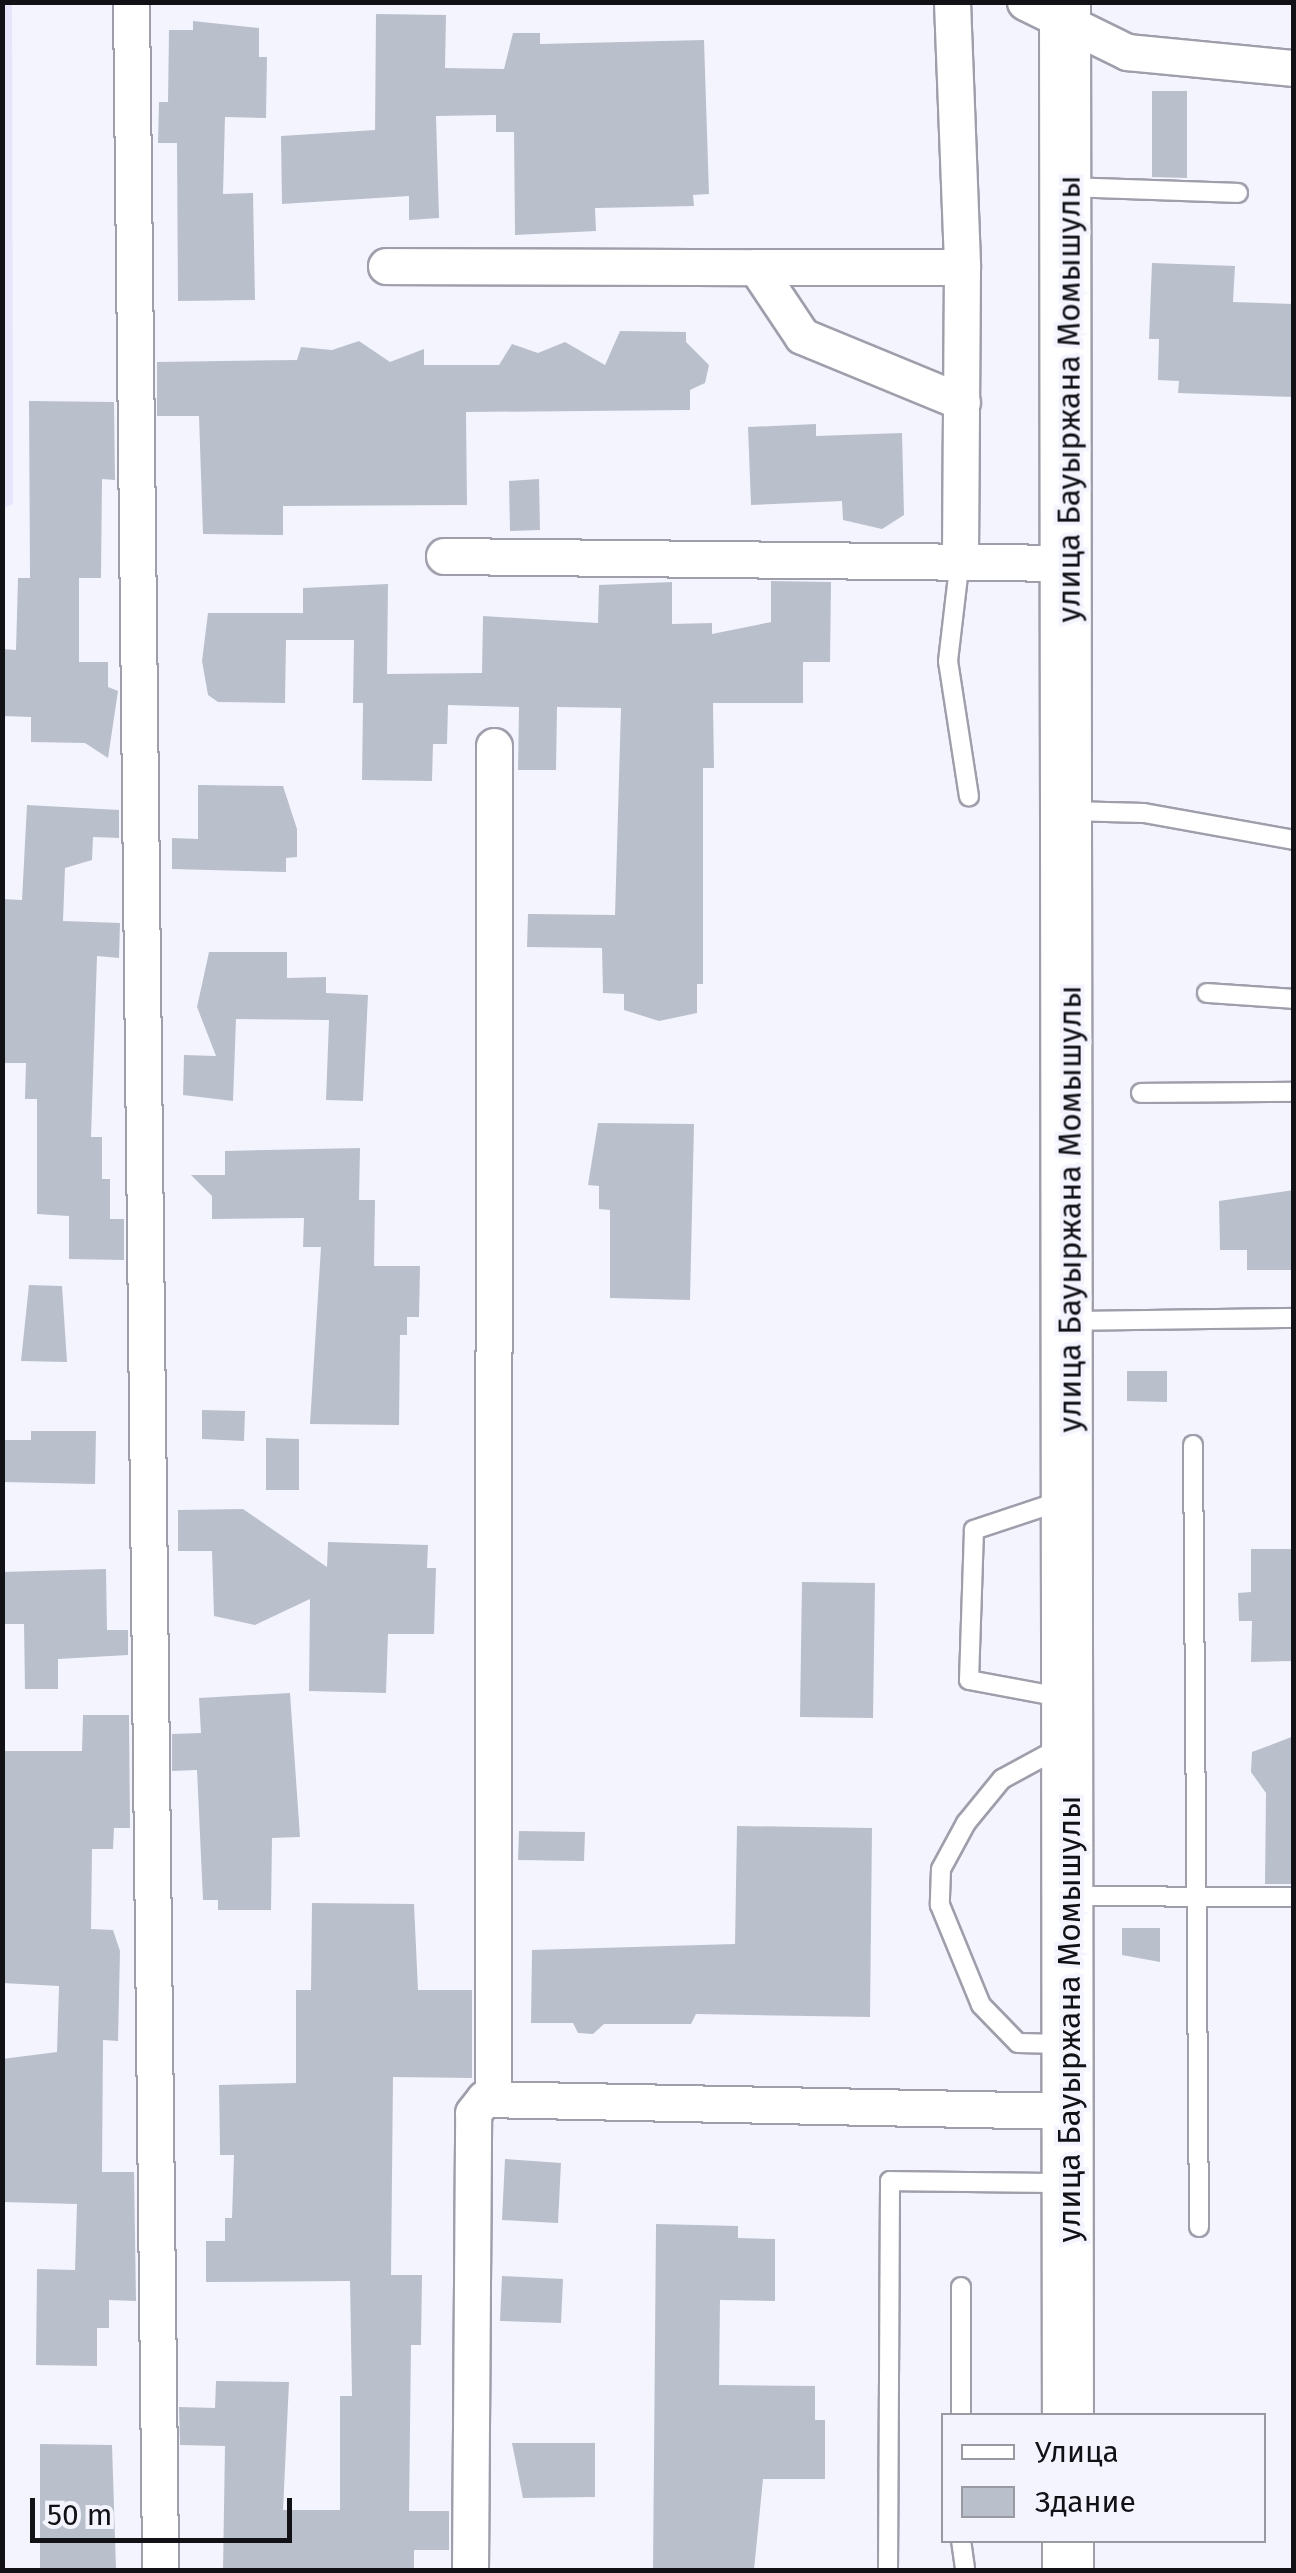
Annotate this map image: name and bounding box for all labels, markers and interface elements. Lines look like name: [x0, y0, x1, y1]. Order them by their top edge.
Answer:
street label: улица Бауыржана Момышулы: [1050, 175, 1088, 623]
street label: улица Бауыржана Момышулы: [1051, 985, 1089, 1433]
street label: улица Бауыржана Момышулы: [1050, 1795, 1088, 2243]
legend: [941, 2413, 1266, 2543]
text: Улица: [1035, 2434, 1119, 2470]
scale bar: [35, 2478, 298, 2540]
text: Здание: [1035, 2484, 1136, 2520]
text: 50 m: [47, 2497, 112, 2533]

